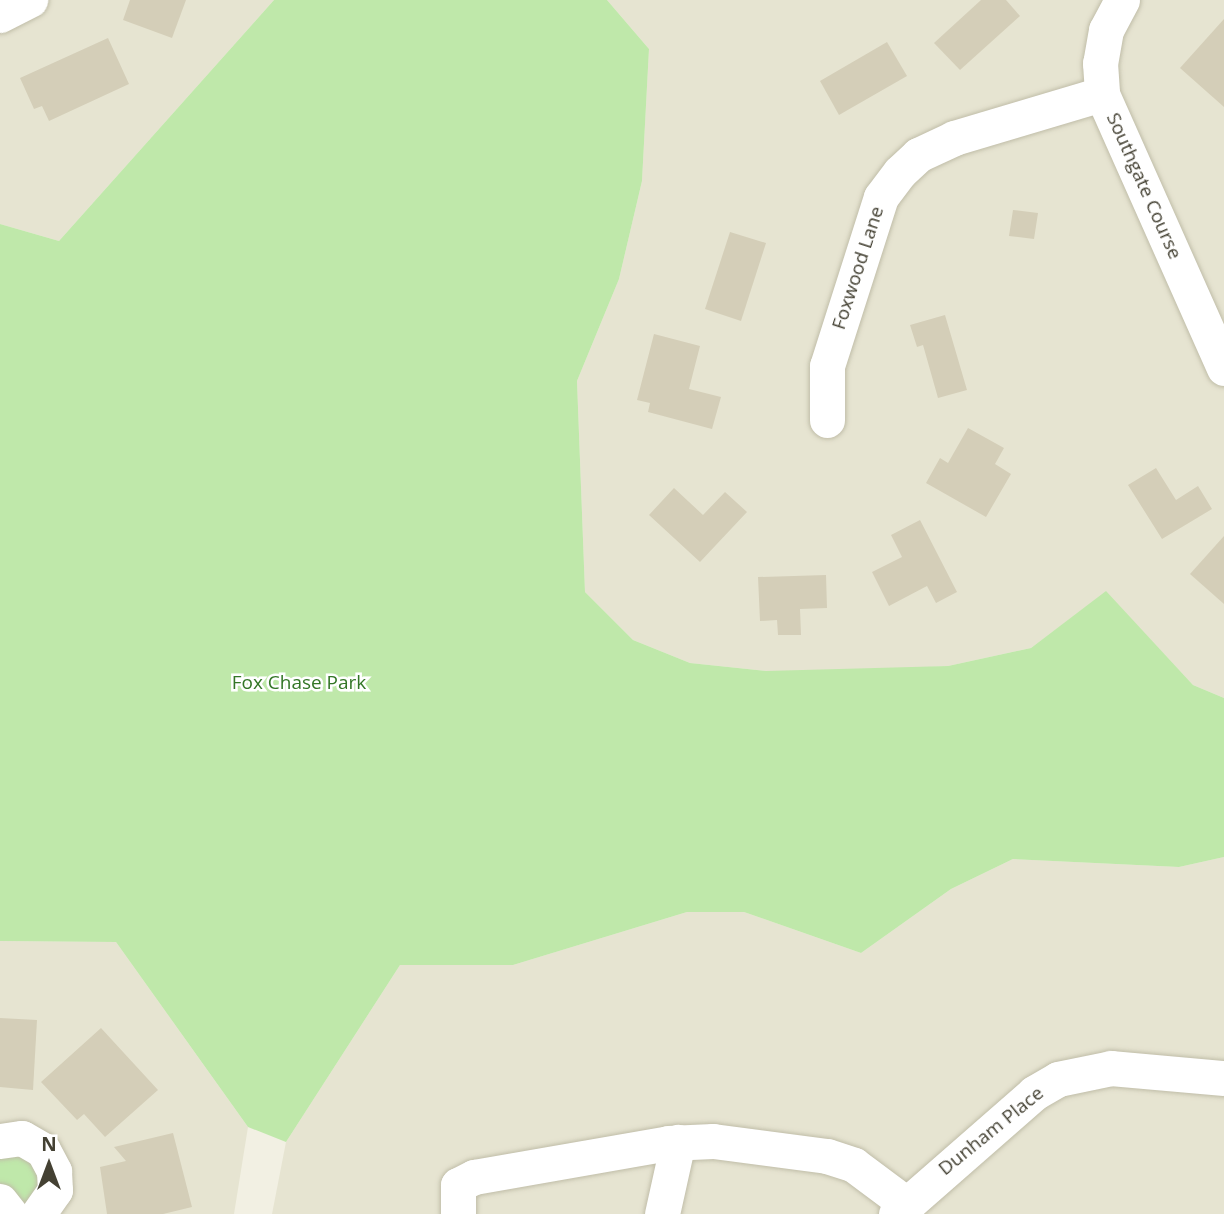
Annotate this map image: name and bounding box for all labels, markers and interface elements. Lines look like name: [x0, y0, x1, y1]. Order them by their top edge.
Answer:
street label: Southgate Course: [1102, 109, 1186, 263]
street label: Foxwood Lane: [827, 204, 889, 332]
park label: Fox Chase Park: [232, 672, 366, 694]
street label: Dunham Place: [934, 1082, 1048, 1180]
north arrow: [14, 1130, 84, 1200]
text: N: [41, 1131, 57, 1157]

